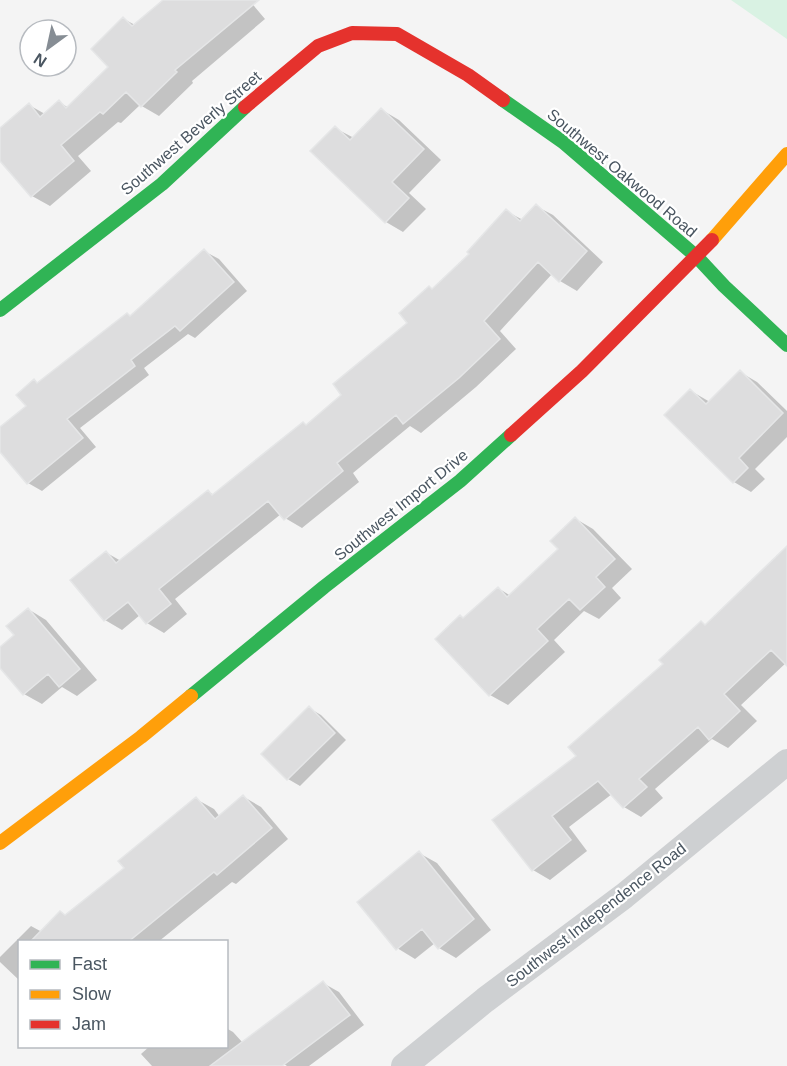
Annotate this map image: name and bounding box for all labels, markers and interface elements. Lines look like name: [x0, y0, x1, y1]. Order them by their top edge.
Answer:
north arrow: [18, 18, 78, 78]
text: N: [31, 50, 50, 70]
street label: Southwest Beverly Street: [118, 67, 265, 198]
street label: Southwest Oakwood Road: [544, 106, 700, 240]
street label: Southwest Import Drive: [331, 446, 471, 564]
street label: Southwest Independence Road: [503, 840, 689, 990]
legend: [18, 940, 228, 1048]
text: Fast: [72, 954, 107, 974]
text: Slow: [72, 984, 112, 1004]
text: Jam: [72, 1014, 106, 1034]

